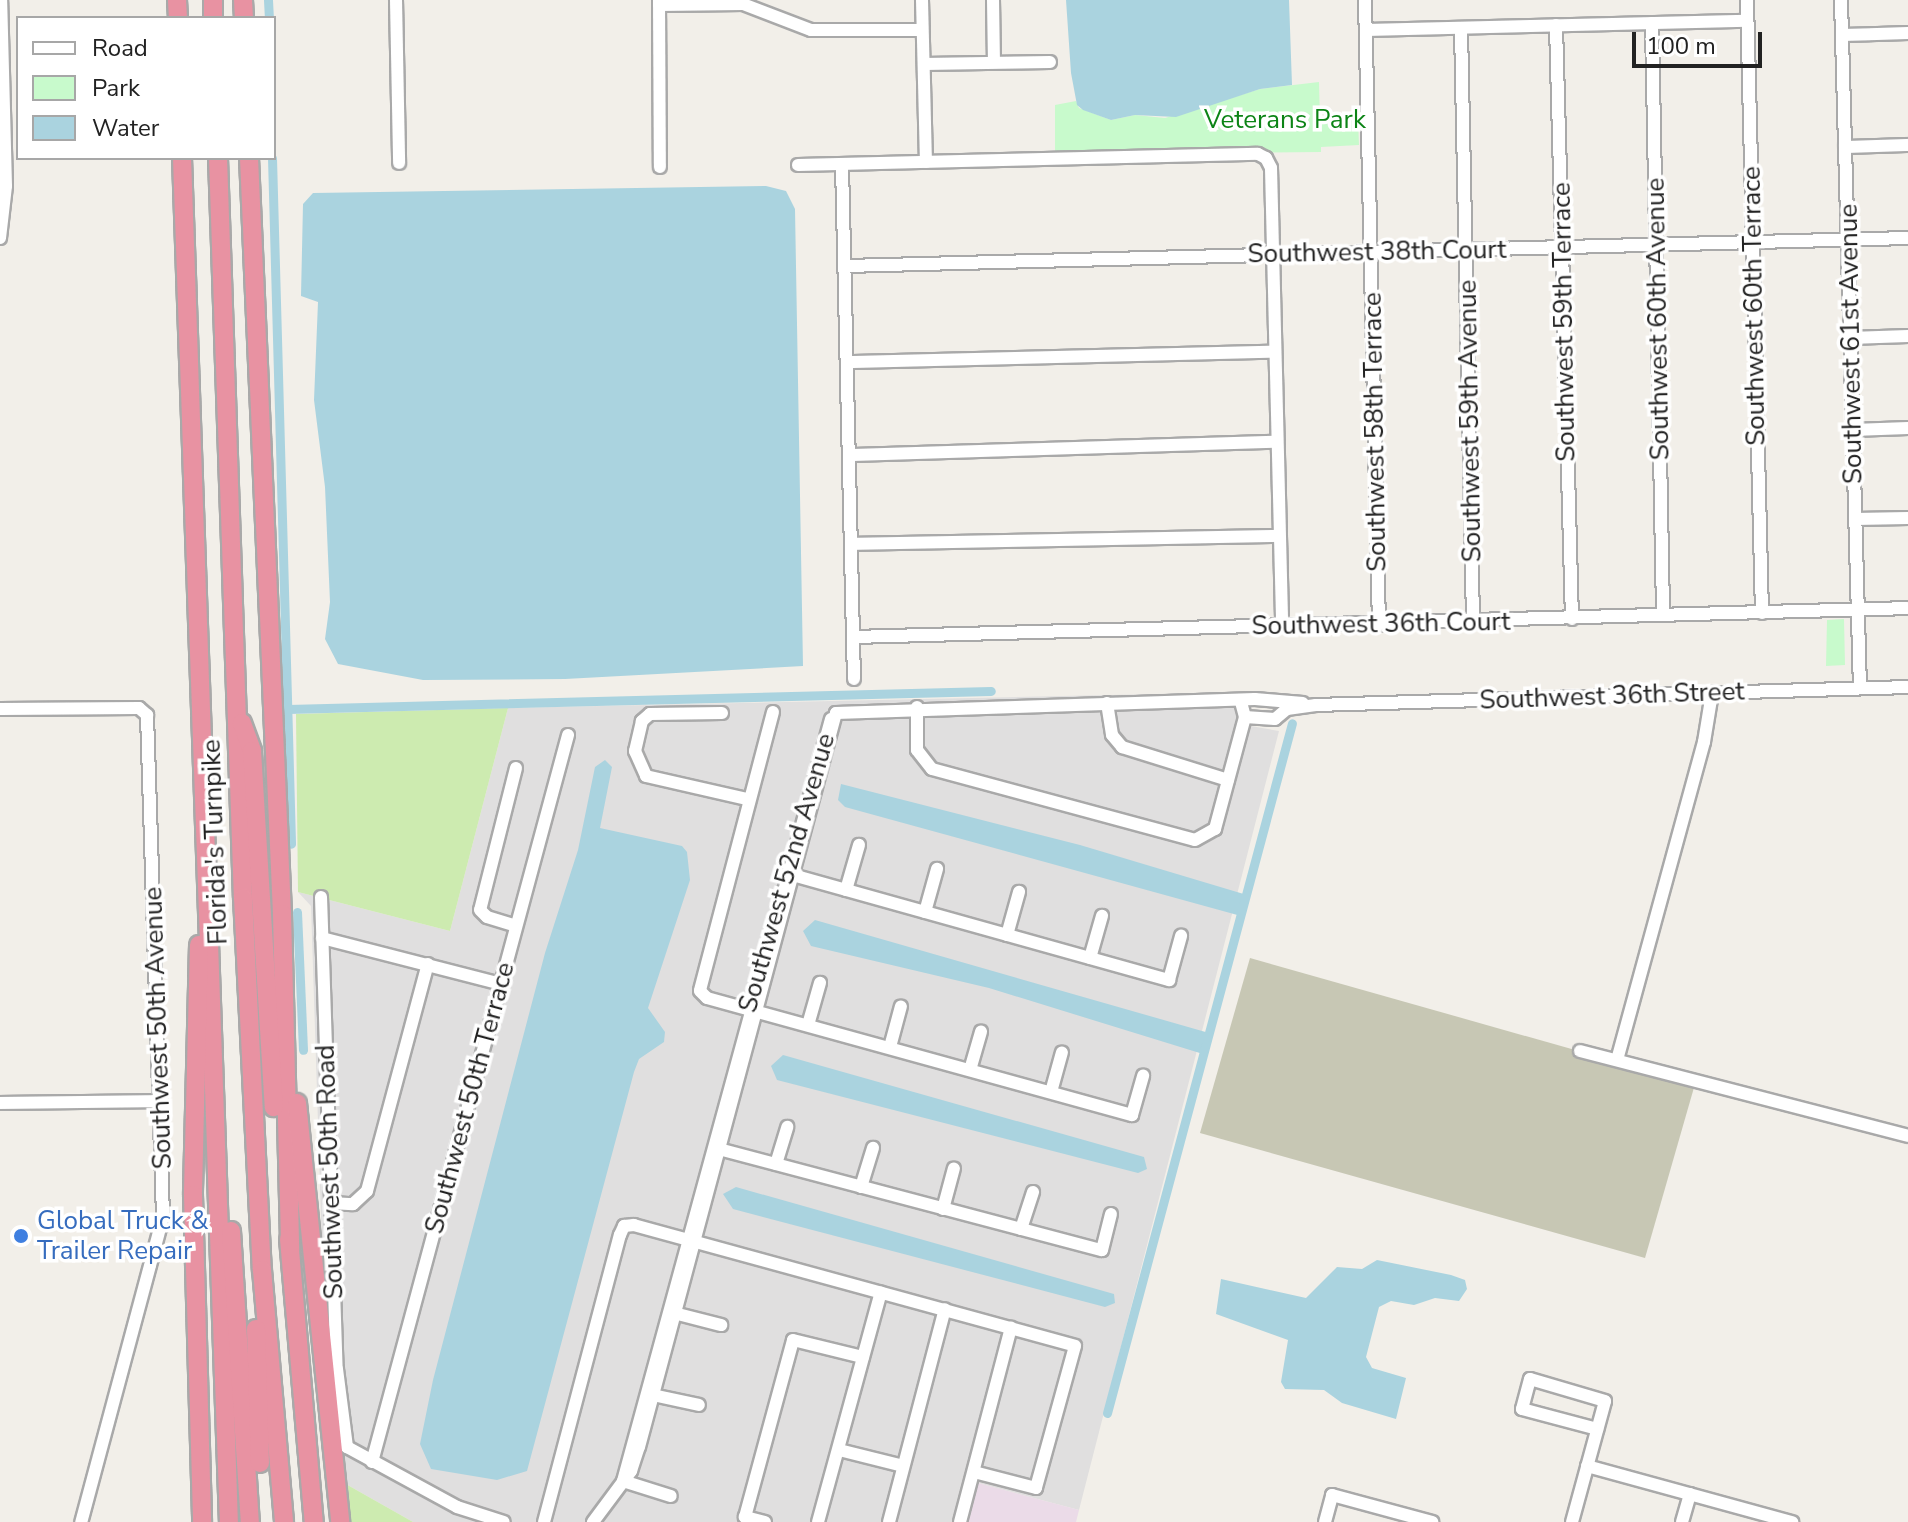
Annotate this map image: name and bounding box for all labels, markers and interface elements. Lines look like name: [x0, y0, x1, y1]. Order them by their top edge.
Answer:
legend: [16, 16, 276, 160]
scale bar: [1636, 16, 1766, 66]
text: 100 m: [1646, 30, 1716, 62]
text: Road: [92, 32, 148, 64]
text: Park: [92, 72, 140, 104]
park label: Veterans Park: [1204, 104, 1366, 136]
text: Water: [92, 112, 159, 144]
street label: Southwest 60th Terrace: [1736, 166, 1772, 446]
street label: Southwest 60th Avenue: [1640, 177, 1676, 461]
street label: Southwest 59th Terrace: [1546, 182, 1582, 462]
street label: Southwest 61st Avenue: [1833, 204, 1869, 484]
street label: Southwest 38th Court: [1247, 234, 1507, 270]
street label: Southwest 59th Avenue: [1452, 279, 1488, 563]
street label: Southwest 58th Terrace: [1357, 292, 1393, 572]
street label: Southwest 36th Court: [1251, 606, 1511, 642]
street label: Southwest 36th Street: [1479, 676, 1745, 716]
street label: Southwest 52nd Avenue: [732, 730, 842, 1016]
street label: Florida's Turnpike: [196, 739, 234, 945]
street label: Southwest 50th Avenue: [137, 886, 179, 1170]
street label: Southwest 50th Terrace: [419, 959, 521, 1237]
street label: Southwest 50th Road: [310, 1044, 350, 1300]
place label: Global Truck & Trailer Repair: [37, 1205, 209, 1266]
marker: Global Truck & Trailer Repair: [12, 1227, 30, 1245]

